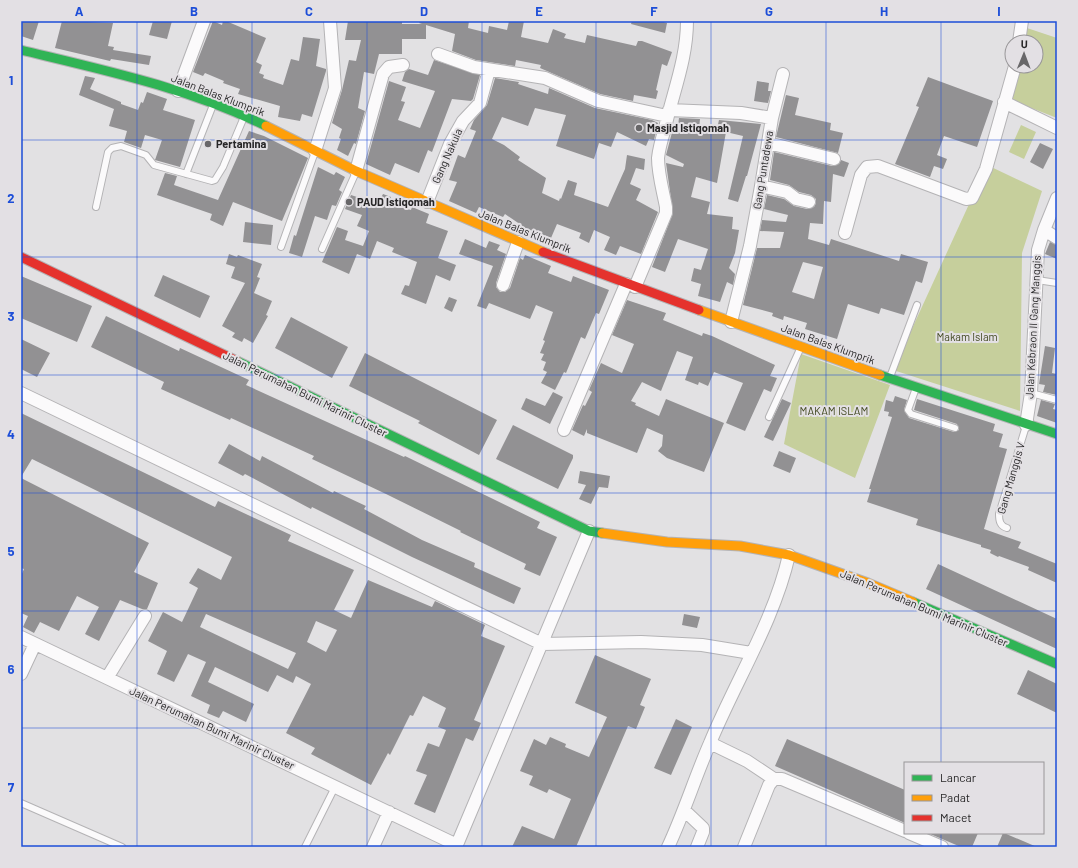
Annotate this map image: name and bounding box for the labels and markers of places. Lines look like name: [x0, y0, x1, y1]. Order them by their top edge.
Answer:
place label: Masjid Istiqomah: [647, 121, 729, 134]
marker: Masjid Istiqomah: [634, 123, 644, 133]
place label: Pertamina: [216, 137, 267, 150]
marker: Pertamina: [203, 139, 213, 149]
place label: PAUD Istiqomah: [357, 195, 435, 208]
marker: PAUD Istiqomah: [344, 197, 354, 207]

